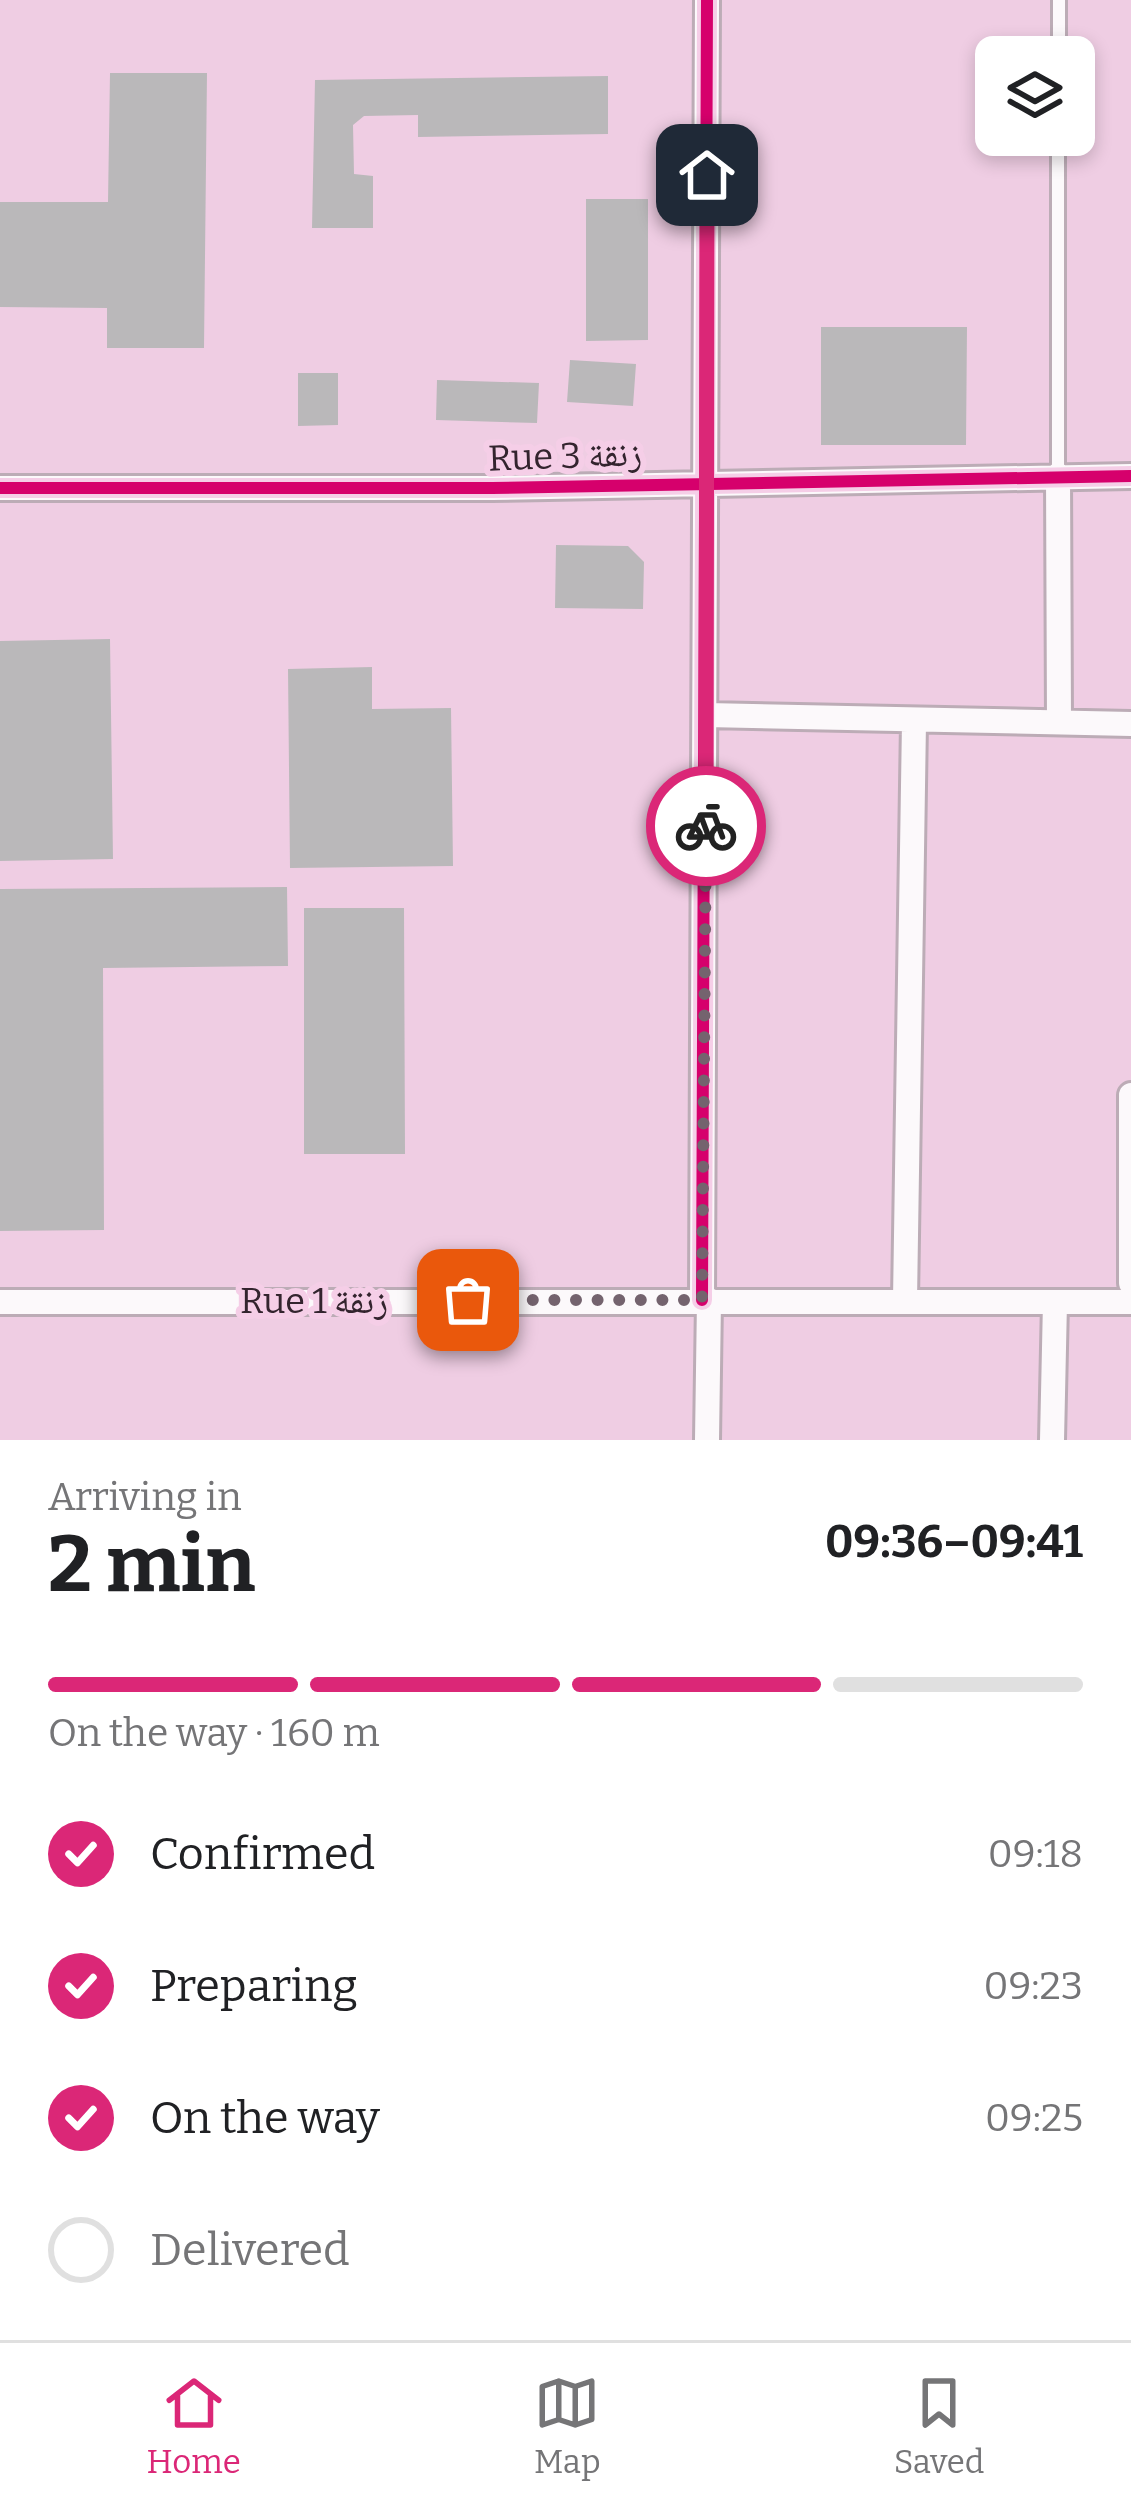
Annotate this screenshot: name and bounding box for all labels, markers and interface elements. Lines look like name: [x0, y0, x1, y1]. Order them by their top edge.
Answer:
map controls: [975, 36, 1095, 156]
button: layers: [975, 36, 1095, 156]
pin: [656, 124, 758, 226]
icon: home: [674, 142, 740, 208]
street label: Rue 3 زنقة: [487, 431, 643, 481]
courier: [646, 766, 766, 886]
icon: bike: [673, 793, 739, 859]
pin: [417, 1249, 519, 1351]
icon: bag: [435, 1267, 501, 1333]
street label: Rue 1 زنقة: [240, 1279, 388, 1323]
text: Arriving in: [48, 1474, 242, 1520]
text: 09:36–09:41: [825, 1515, 1083, 1569]
text: 2 min: [48, 1518, 255, 1612]
text: On the way · 160 m: [48, 1710, 380, 1756]
icon: check: [48, 1821, 114, 1887]
text: Confirmed: [150, 1827, 375, 1881]
text: 09:18: [988, 1831, 1083, 1877]
icon: check: [48, 1953, 114, 2019]
text: Preparing: [150, 1959, 358, 2013]
text: 09:23: [983, 1963, 1083, 2009]
icon: check: [48, 2085, 114, 2151]
text: On the way: [150, 2091, 380, 2145]
text: 09:25: [985, 2095, 1083, 2141]
text: Delivered: [150, 2223, 350, 2277]
tab: Home: [147, 2370, 241, 2482]
tab: Map: [534, 2370, 601, 2482]
tab: Saved: [894, 2370, 984, 2482]

